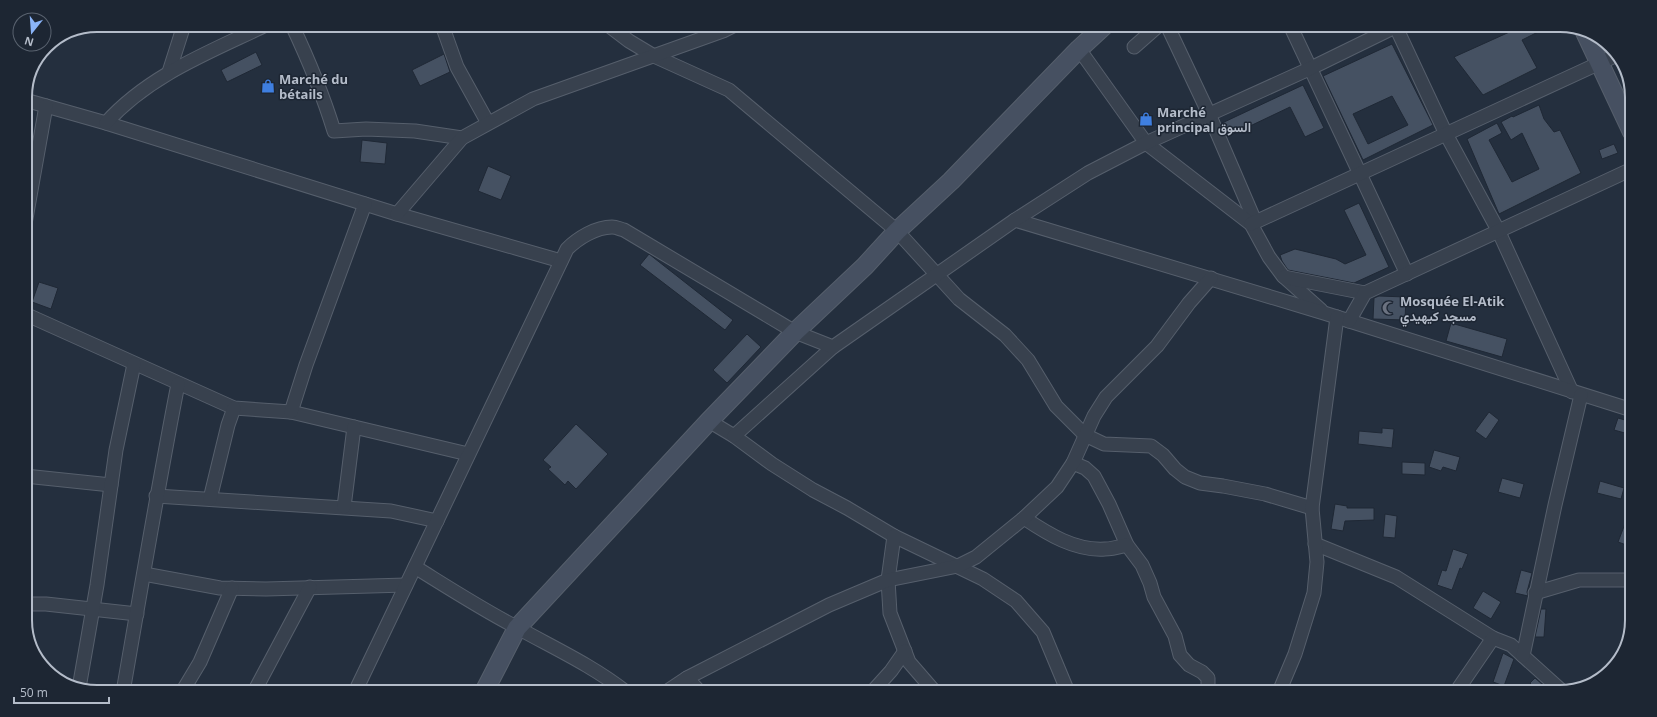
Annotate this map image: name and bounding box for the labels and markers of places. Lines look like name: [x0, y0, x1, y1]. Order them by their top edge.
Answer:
place label: Marché du bétails: [279, 70, 348, 103]
shop icon: Marché du bétails: [260, 78, 276, 94]
place label: Marché principal السوق: [1157, 103, 1251, 136]
shop icon: Marché principal السوق: [1138, 111, 1154, 127]
place label: Mosquée El-Atik مسجد كيهيدي: [1400, 292, 1505, 327]
mosque icon: Mosquée El-Atik مسجد كيهيدي: [1381, 300, 1397, 316]

